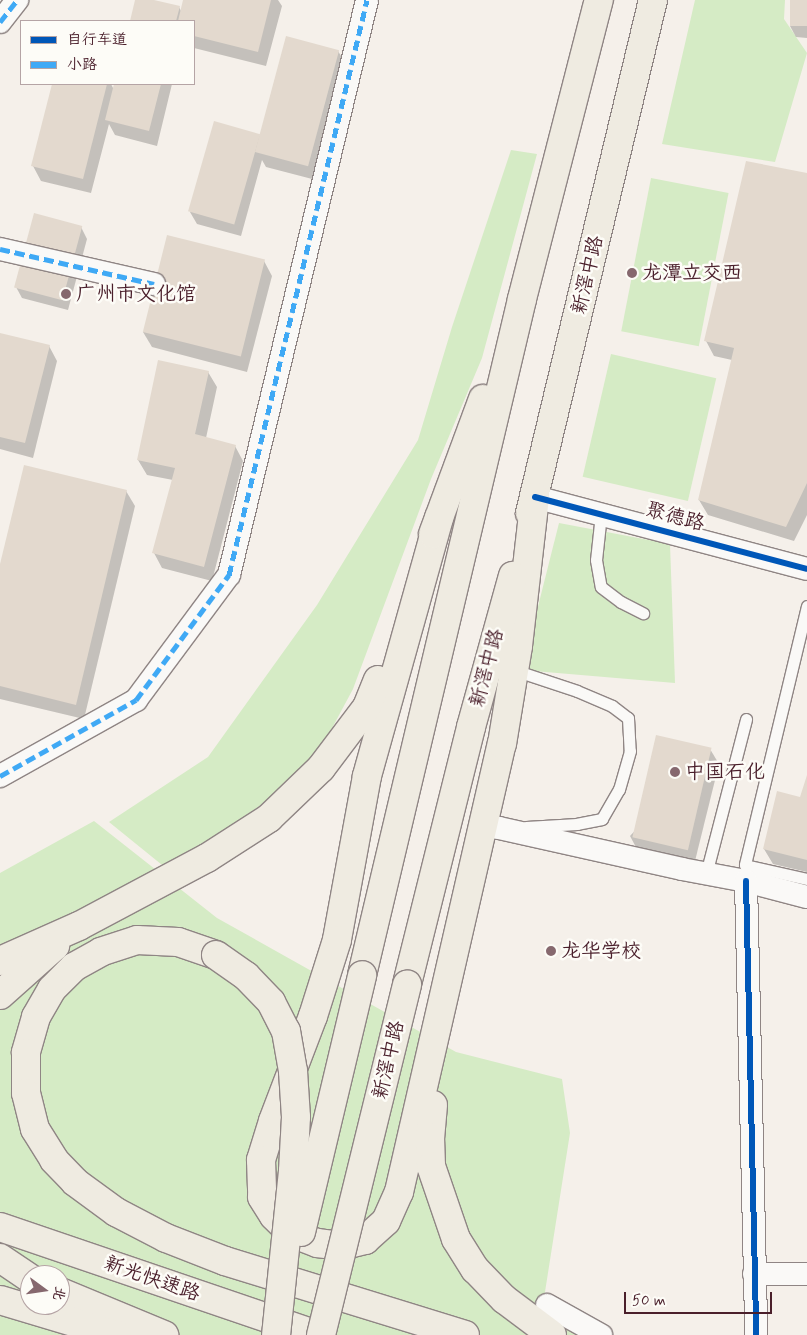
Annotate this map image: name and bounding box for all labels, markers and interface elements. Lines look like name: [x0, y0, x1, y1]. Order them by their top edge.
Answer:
legend: [20, 20, 195, 85]
text: 自行车道: [67, 30, 127, 50]
text: 小路: [67, 55, 97, 75]
street label: 新滘中路: [567, 233, 609, 317]
place label: 龙潭立交西: [642, 261, 742, 285]
marker: 龙潭立交西: [626, 267, 638, 279]
place label: 广州市文化馆: [76, 282, 196, 306]
marker: 广州市文化馆: [60, 288, 72, 300]
street label: 聚德路: [643, 498, 707, 536]
street label: 新滘中路: [465, 626, 509, 710]
place label: 中国石化: [685, 760, 765, 784]
marker: 中国石化: [669, 766, 681, 778]
place label: 龙华学校: [561, 939, 641, 963]
marker: 龙华学校: [545, 945, 557, 957]
street label: 新滘中路: [368, 1018, 410, 1102]
street label: 新光快速路: [101, 1251, 203, 1307]
north arrow: [20, 1265, 70, 1315]
scale bar: [627, 1282, 774, 1314]
text: 北: [48, 1284, 69, 1302]
text: 50 m: [632, 1291, 666, 1311]

